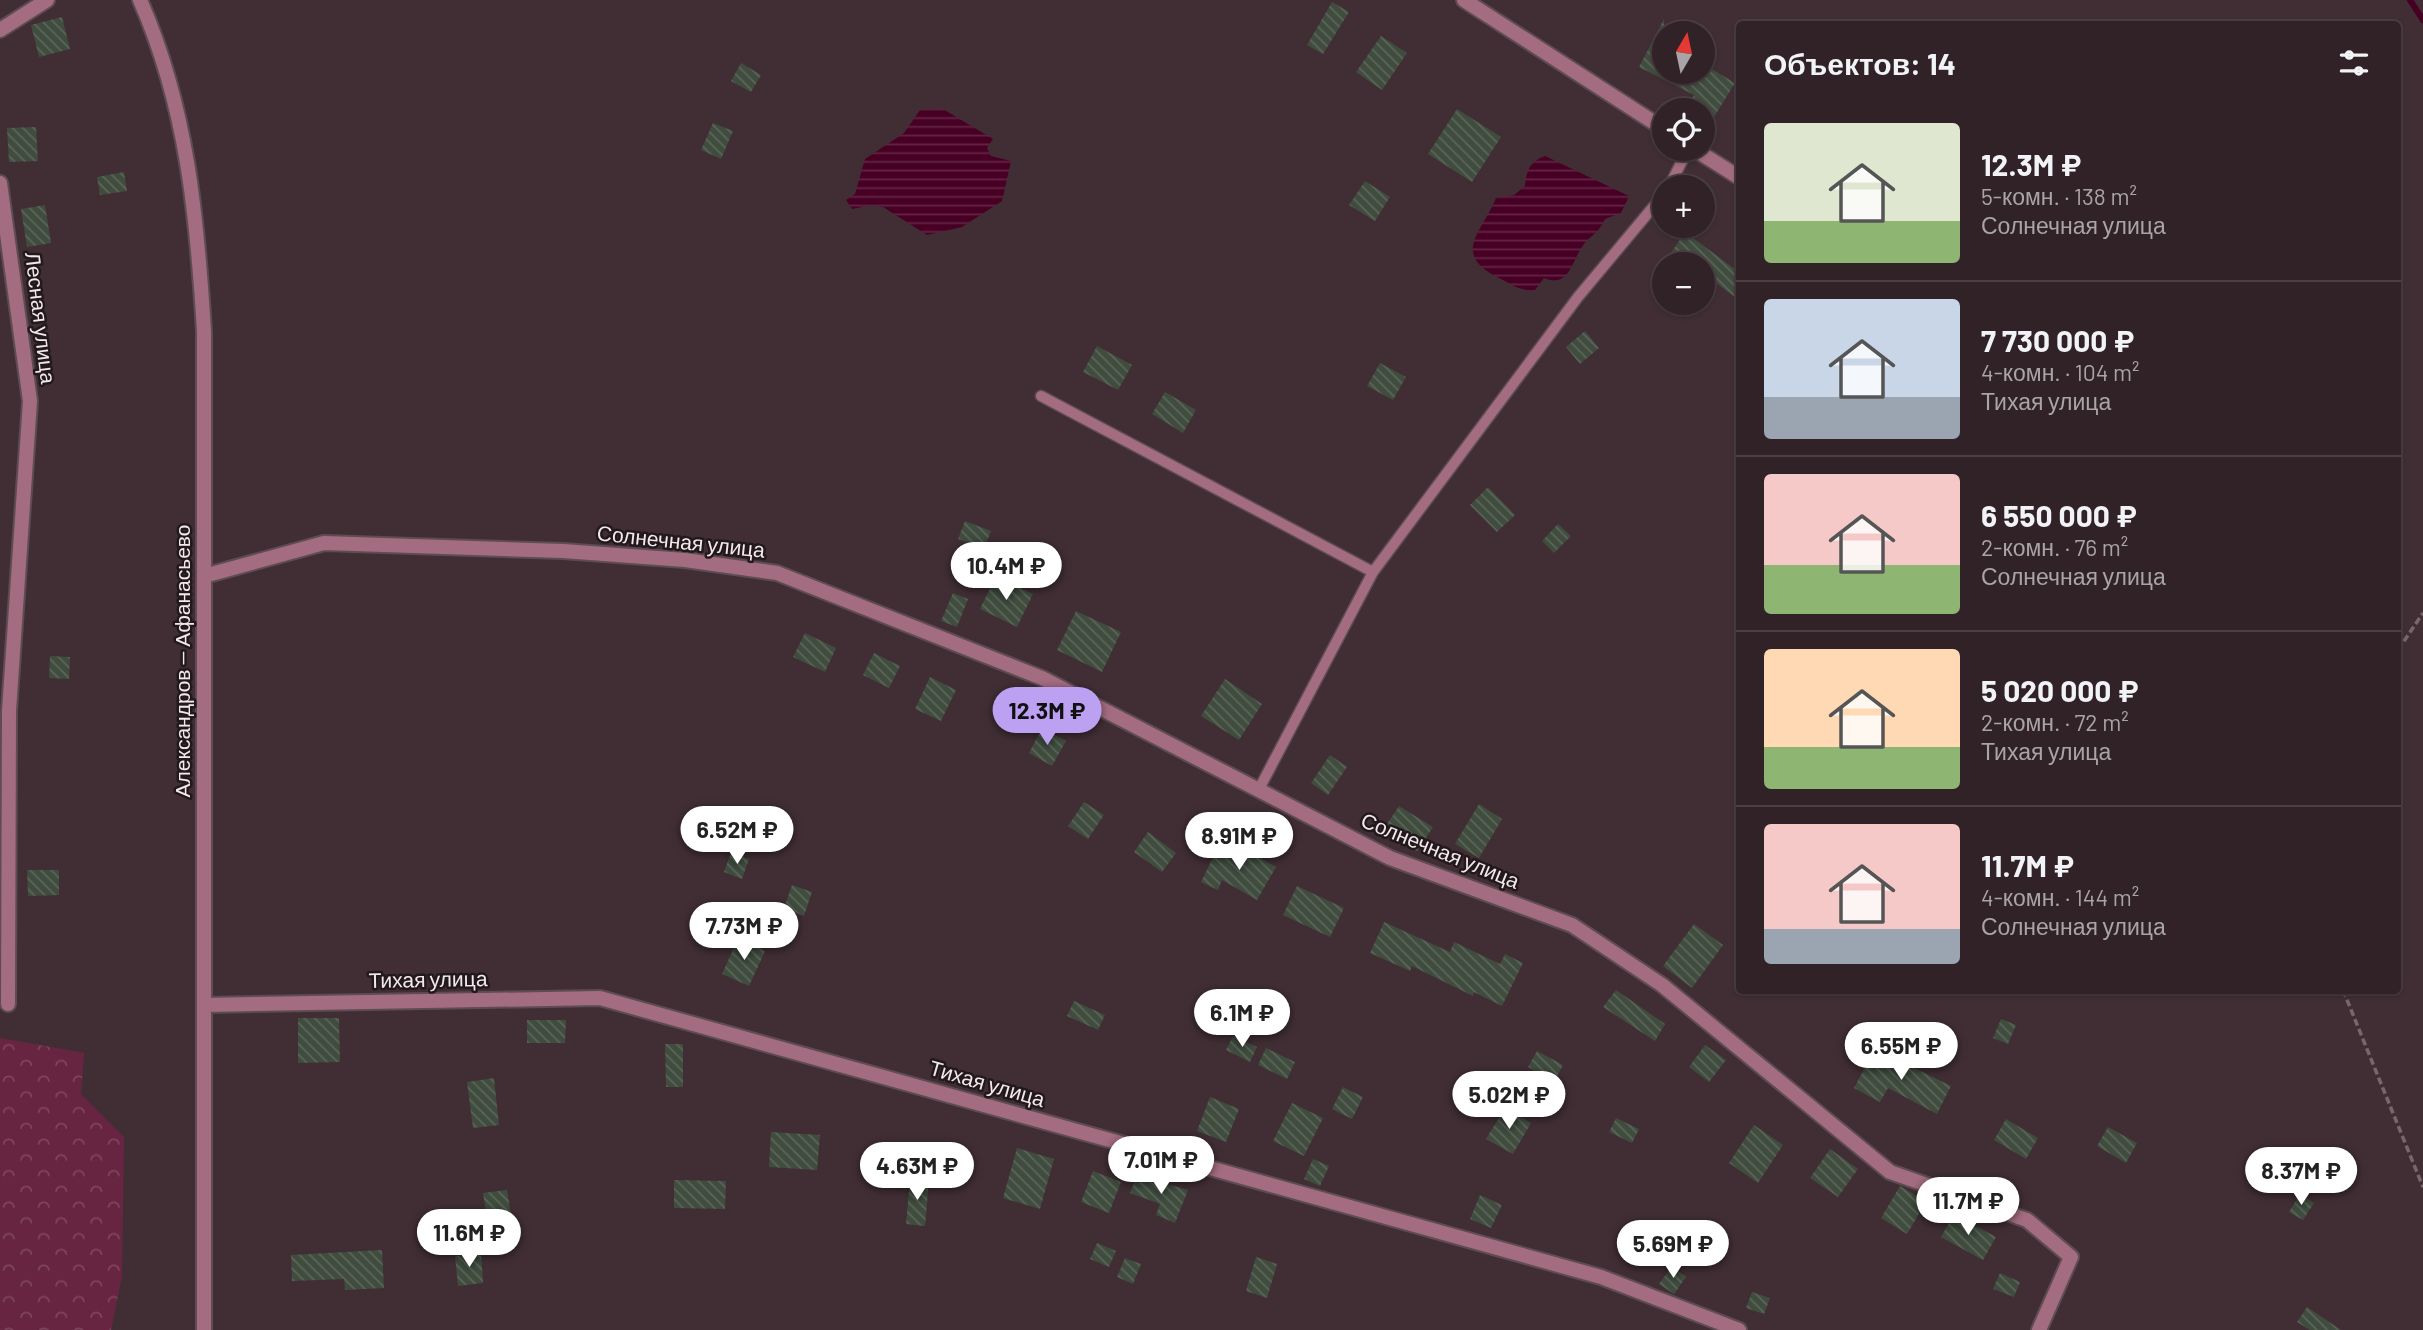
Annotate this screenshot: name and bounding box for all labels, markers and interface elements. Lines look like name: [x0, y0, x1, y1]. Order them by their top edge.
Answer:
north arrow: [1652, 21, 1715, 84]
map controls: [1652, 21, 1715, 315]
icon: filters: [2335, 44, 2373, 82]
text: Объектов: 14: [1764, 45, 1956, 81]
button: locate: [1652, 98, 1715, 161]
text: 12.3M ₽: [1981, 146, 2081, 182]
icon: home: [1820, 151, 1904, 235]
button: +: [1652, 175, 1715, 238]
text: 5-комн. · 138 m²: [1981, 182, 2137, 210]
text: Солнечная улица: [1981, 211, 2166, 239]
street label: Лесная улица: [21, 251, 62, 385]
button: −: [1652, 252, 1715, 315]
text: 7 730 000 ₽: [1981, 322, 2134, 358]
icon: home: [1820, 327, 1904, 411]
text: 4-комн. · 104 m²: [1981, 358, 2140, 386]
text: Тихая улица: [1981, 387, 2111, 415]
text: 6 550 000 ₽: [1981, 497, 2137, 533]
icon: home: [1820, 502, 1904, 586]
street label: Солнечная улица: [596, 519, 767, 562]
street label: Александров — Афанасьево: [169, 525, 194, 797]
text: 2-комн. · 76 m²: [1981, 533, 2128, 561]
pin: 10.4M ₽: [941, 542, 1071, 602]
text: 10.4M ₽: [967, 551, 1045, 579]
text: Солнечная улица: [1981, 562, 2166, 590]
text: 5 020 000 ₽: [1981, 672, 2139, 708]
icon: home: [1820, 677, 1904, 761]
pin: 12.3M ₽: [982, 688, 1112, 747]
text: 12.3M ₽: [1009, 696, 1085, 724]
text: 2-комн. · 72 m²: [1981, 708, 2129, 736]
text: Тихая улица: [1981, 737, 2111, 765]
pin: 6.52M ₽: [672, 806, 802, 866]
street label: Солнечная улица: [1358, 806, 1524, 893]
pin: 8.91M ₽: [1174, 812, 1304, 872]
text: 6.52M ₽: [696, 815, 778, 843]
text: 8.91M ₽: [1201, 821, 1277, 849]
text: 11.7M ₽: [1981, 847, 2074, 883]
icon: home: [1820, 852, 1904, 936]
text: 4-комн. · 144 m²: [1981, 883, 2139, 911]
pin: 7.73M ₽: [679, 902, 809, 962]
text: 7.73M ₽: [705, 911, 783, 939]
text: Солнечная улица: [1981, 912, 2166, 940]
street label: Тихая улица: [368, 965, 488, 992]
pin: 6.1M ₽: [1185, 990, 1299, 1049]
text: 6.1M ₽: [1210, 998, 1274, 1026]
pin: 6.55M ₽: [1836, 1023, 1966, 1082]
text: 6.55M ₽: [1861, 1031, 1941, 1059]
street label: Тихая улица: [927, 1054, 1048, 1111]
pin: 5.02M ₽: [1444, 1072, 1574, 1131]
text: 5.02M ₽: [1468, 1080, 1550, 1108]
pin: 7.01M ₽: [1096, 1136, 1226, 1196]
pin: 4.63M ₽: [852, 1142, 982, 1202]
text: 7.01M ₽: [1124, 1145, 1198, 1173]
pin: 8.37M ₽: [2236, 1148, 2366, 1207]
text: 4.63M ₽: [876, 1151, 958, 1179]
text: 8.37M ₽: [2261, 1156, 2341, 1184]
pin: 11.7M ₽: [1903, 1178, 2033, 1237]
text: 11.7M ₽: [1932, 1186, 2004, 1214]
pin: 11.6M ₽: [404, 1210, 534, 1269]
text: 11.6M ₽: [433, 1218, 505, 1246]
pin: 5.69M ₽: [1608, 1220, 1738, 1280]
text: 5.69M ₽: [1633, 1229, 1713, 1257]

